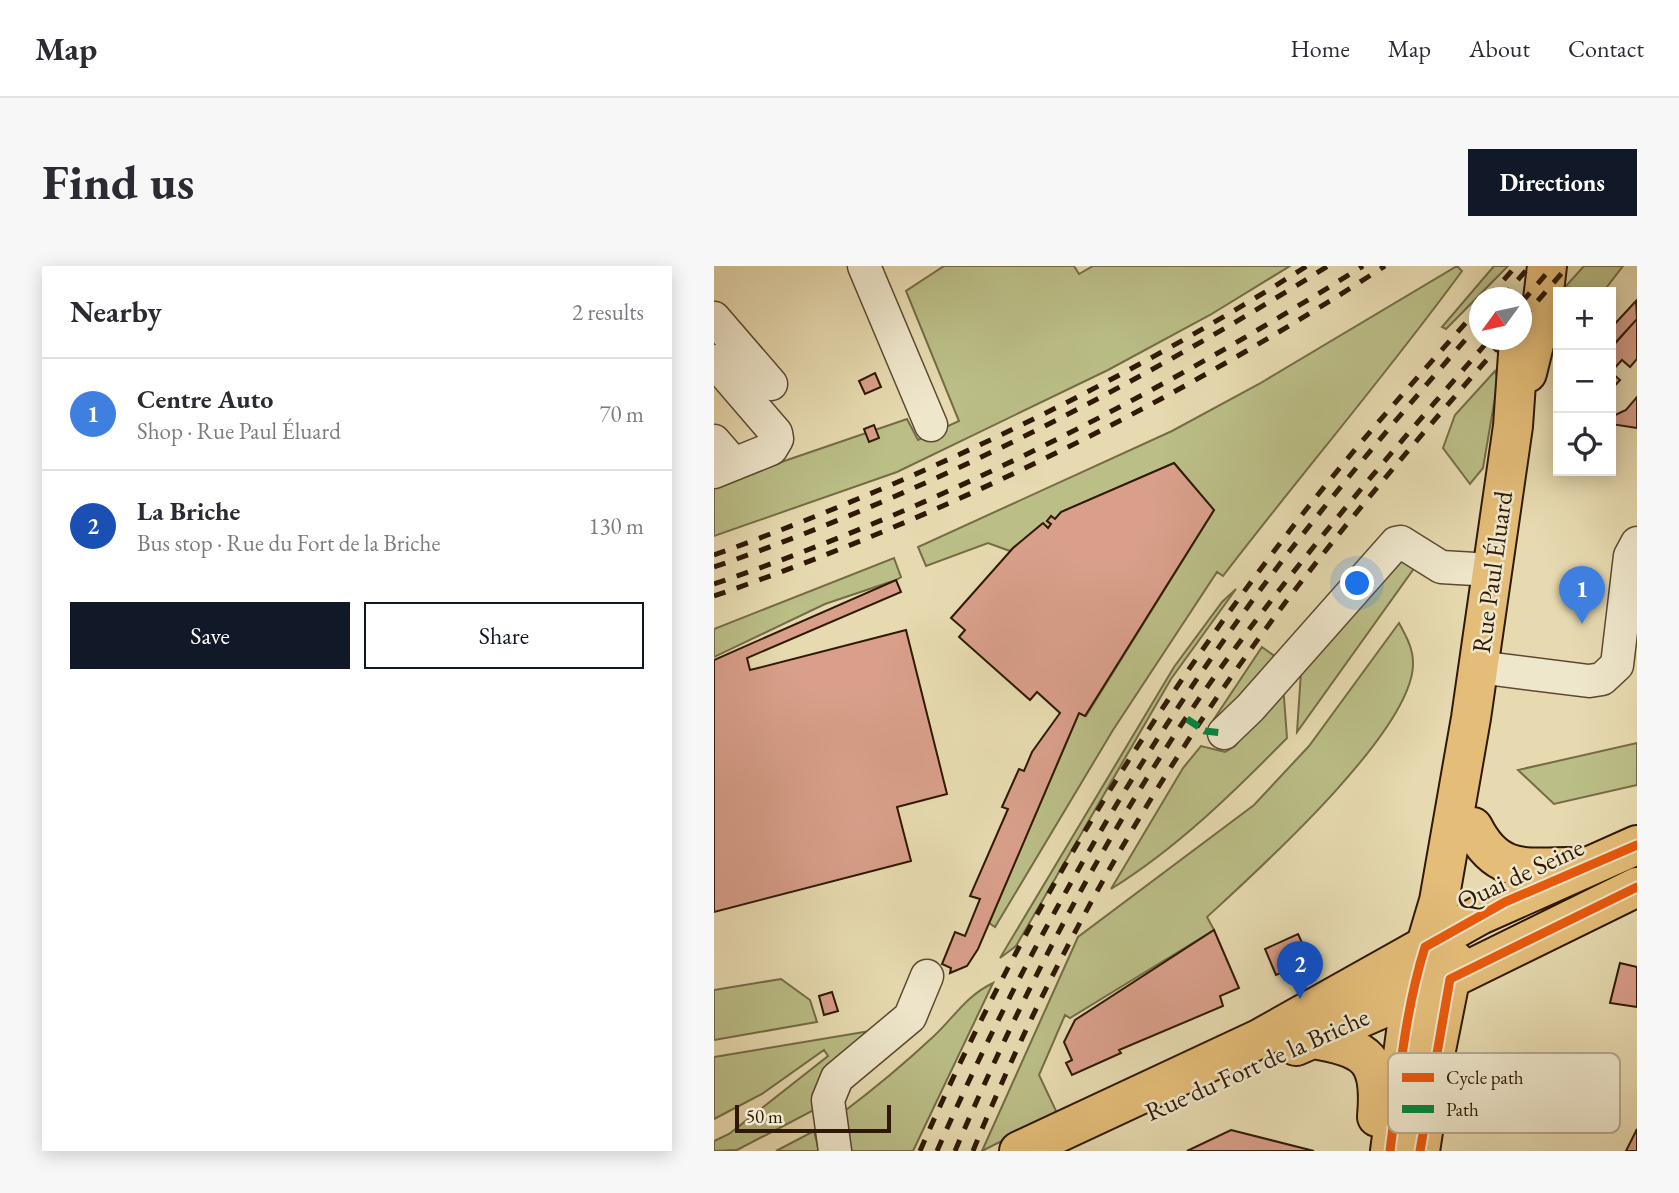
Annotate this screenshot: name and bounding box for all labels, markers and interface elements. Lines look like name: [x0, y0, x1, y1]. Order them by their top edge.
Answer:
text: Map: [35, 27, 97, 70]
text: Home: [1290, 33, 1350, 64]
text: Map: [1388, 33, 1431, 64]
text: About: [1469, 33, 1530, 64]
text: Contact: [1568, 33, 1644, 64]
button: Directions: [1468, 149, 1637, 216]
text: Find us: [42, 150, 194, 214]
north arrow: [1469, 287, 1532, 350]
map controls: [1553, 287, 1616, 476]
button: +: [1553, 287, 1616, 350]
text: Nearby: [70, 292, 162, 331]
text: 2 results: [572, 297, 644, 327]
button: −: [1553, 350, 1616, 413]
text: Centre Auto: [137, 382, 273, 416]
text: 1: [87, 399, 99, 429]
text: 70 m: [599, 399, 644, 429]
button: locate: [1553, 413, 1616, 476]
text: Shop · Rue Paul Éluard: [137, 416, 341, 446]
street label: Rue Paul Éluard: [1464, 488, 1520, 655]
text: La Briche: [137, 494, 240, 528]
text: 2: [87, 511, 99, 541]
text: 130 m: [588, 511, 644, 541]
text: Bus stop · Rue du Fort de la Briche: [137, 528, 440, 558]
your location: [1340, 566, 1374, 600]
pin: 1: [1559, 566, 1605, 624]
button: Save: [70, 602, 350, 669]
button: Share: [364, 602, 644, 669]
street label: Quai de Seine: [1451, 830, 1589, 918]
pin: 2: [1277, 941, 1323, 999]
street label: Rue du Fort de la Briche: [1140, 999, 1374, 1129]
legend: [1388, 1053, 1620, 1133]
text: Cycle path: [1446, 1065, 1524, 1090]
text: Path: [1446, 1097, 1479, 1122]
scale bar: [735, 1102, 891, 1134]
text: 50 m: [746, 1104, 783, 1129]

